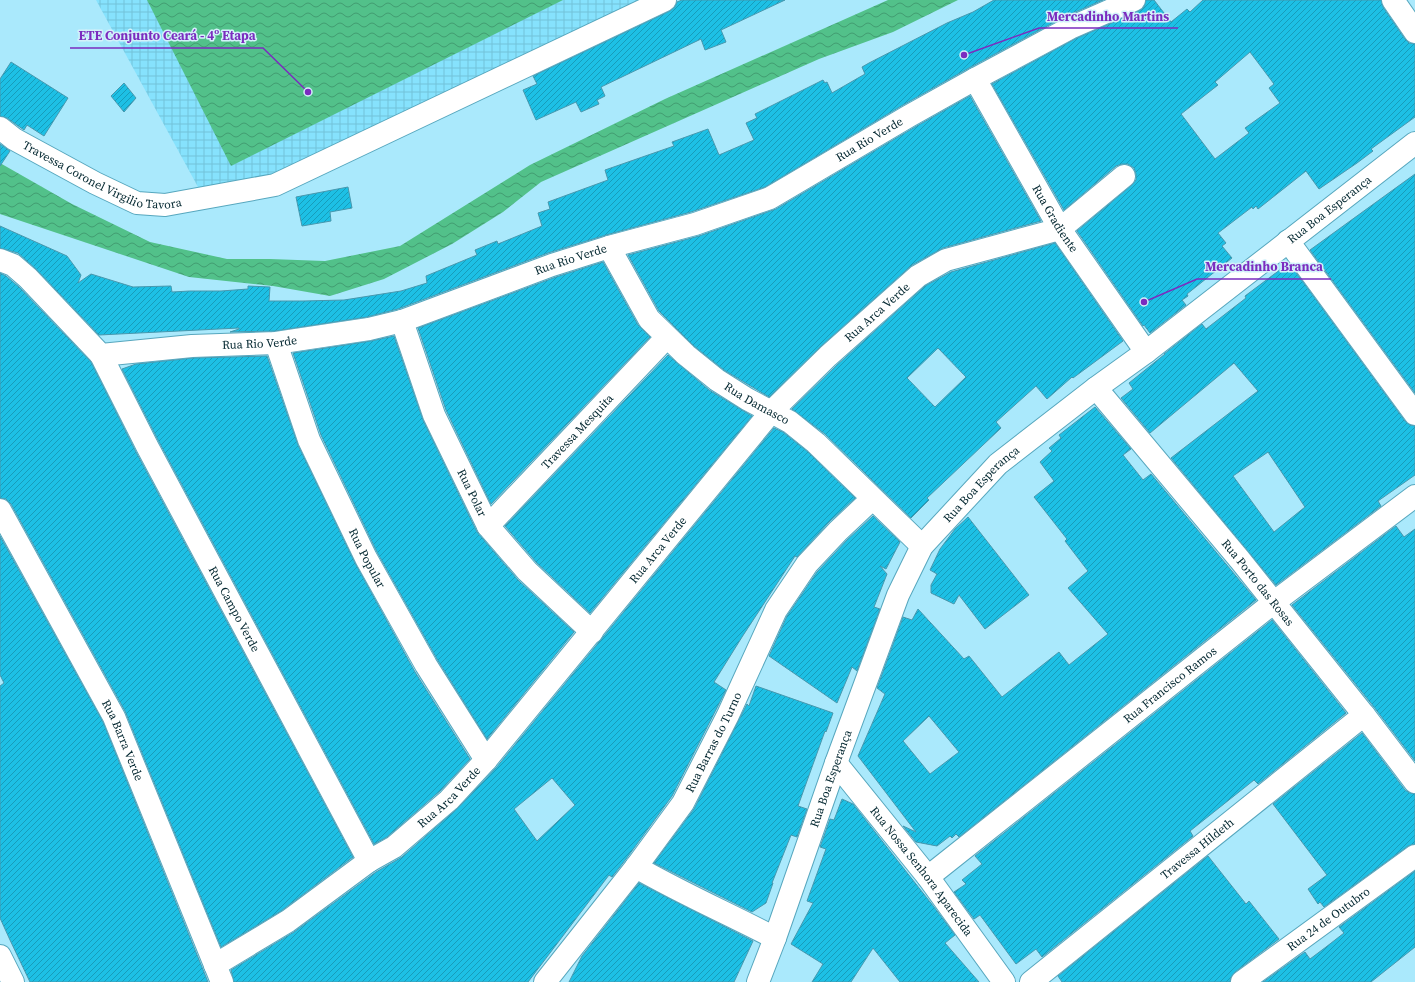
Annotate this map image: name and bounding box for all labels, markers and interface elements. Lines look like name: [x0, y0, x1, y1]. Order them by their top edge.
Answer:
callout: Mercadinho Martins: [1039, 3, 1178, 28]
text: Mercadinho Martins: [1047, 8, 1169, 25]
callout: ETE Conjunto Ceará - 4º Etapa: [70, 23, 263, 48]
text: ETE Conjunto Ceará - 4º Etapa: [78, 27, 256, 44]
street label: Rua Rio Verde: [833, 113, 906, 165]
street label: Travessa Coronel Virgilio Tavora: [20, 137, 184, 213]
street label: Rua Boa Esperança: [1284, 171, 1376, 247]
street label: Rua Gradiente: [1029, 182, 1082, 256]
street label: Rua Rio Verde: [532, 240, 609, 279]
callout: Mercadinho Branca: [1197, 254, 1331, 279]
text: Mercadinho Branca: [1205, 258, 1323, 275]
street label: Rua Arca Verde: [841, 279, 913, 346]
street label: Rua Rio Verde: [222, 332, 298, 353]
street label: Rua Damasco: [721, 378, 793, 428]
street label: Travessa Mesquita: [538, 390, 618, 473]
street label: Rua Boa Esperança: [940, 442, 1024, 526]
street label: Rua Polar: [453, 466, 490, 520]
street label: Rua Arca Verde: [626, 513, 690, 587]
street label: Rua Popular: [345, 526, 389, 591]
street label: Rua Porto das Rosas: [1218, 536, 1298, 629]
street label: Rua Campo Verde: [205, 563, 264, 655]
street label: Rua Francisco Ramos: [1120, 643, 1220, 727]
street label: Rua Barras do Turno: [682, 689, 746, 795]
street label: Rua Barra Verde: [98, 697, 147, 783]
street label: Rua Boa Esperança: [806, 727, 856, 830]
street label: Rua Arca Verde: [414, 763, 484, 832]
street label: Rua Nossa Senhora Aparecida: [866, 803, 977, 940]
street label: Travessa Hildeth: [1157, 814, 1237, 883]
street label: Rua 24 de Outubro: [1284, 883, 1374, 955]

